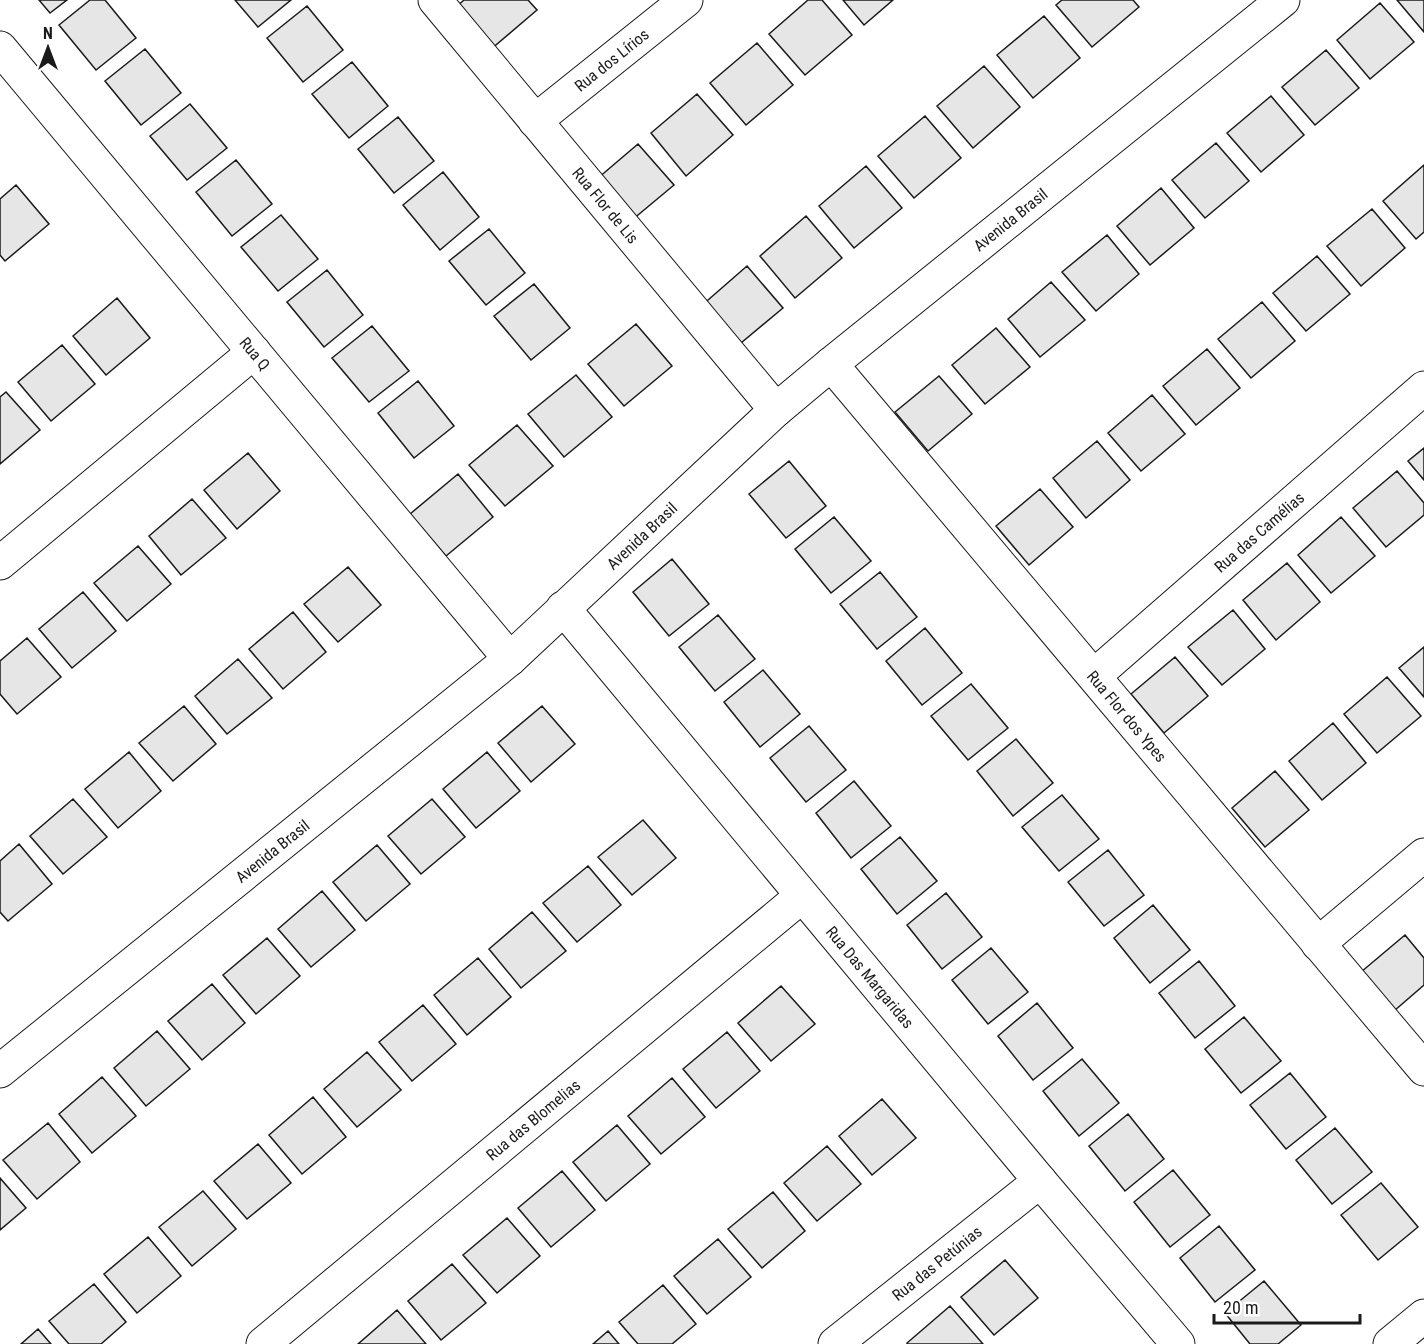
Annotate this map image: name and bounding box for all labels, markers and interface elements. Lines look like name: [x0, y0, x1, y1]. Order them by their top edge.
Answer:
north arrow: [18, 18, 78, 78]
text: N: [43, 24, 53, 43]
street label: Rua dos Lírios: [571, 24, 652, 95]
street label: Rua Flor de Lis: [569, 163, 643, 247]
street label: Avenida Brasil: [970, 184, 1051, 255]
street label: Rua Q: [236, 333, 274, 374]
street label: Rua das Camélias: [1210, 488, 1308, 576]
street label: Avenida Brasil: [603, 498, 681, 573]
street label: Rua Flor dos Ypes: [1083, 667, 1171, 765]
street label: Avenida Brasil: [232, 816, 313, 887]
street label: Rua Das Margaridas: [822, 922, 918, 1032]
street label: Rua das Blomelias: [482, 1075, 584, 1164]
street label: Rua das Petúnias: [888, 1222, 985, 1305]
scale bar: [1214, 1287, 1360, 1325]
text: 20 m: [1223, 1297, 1258, 1318]

